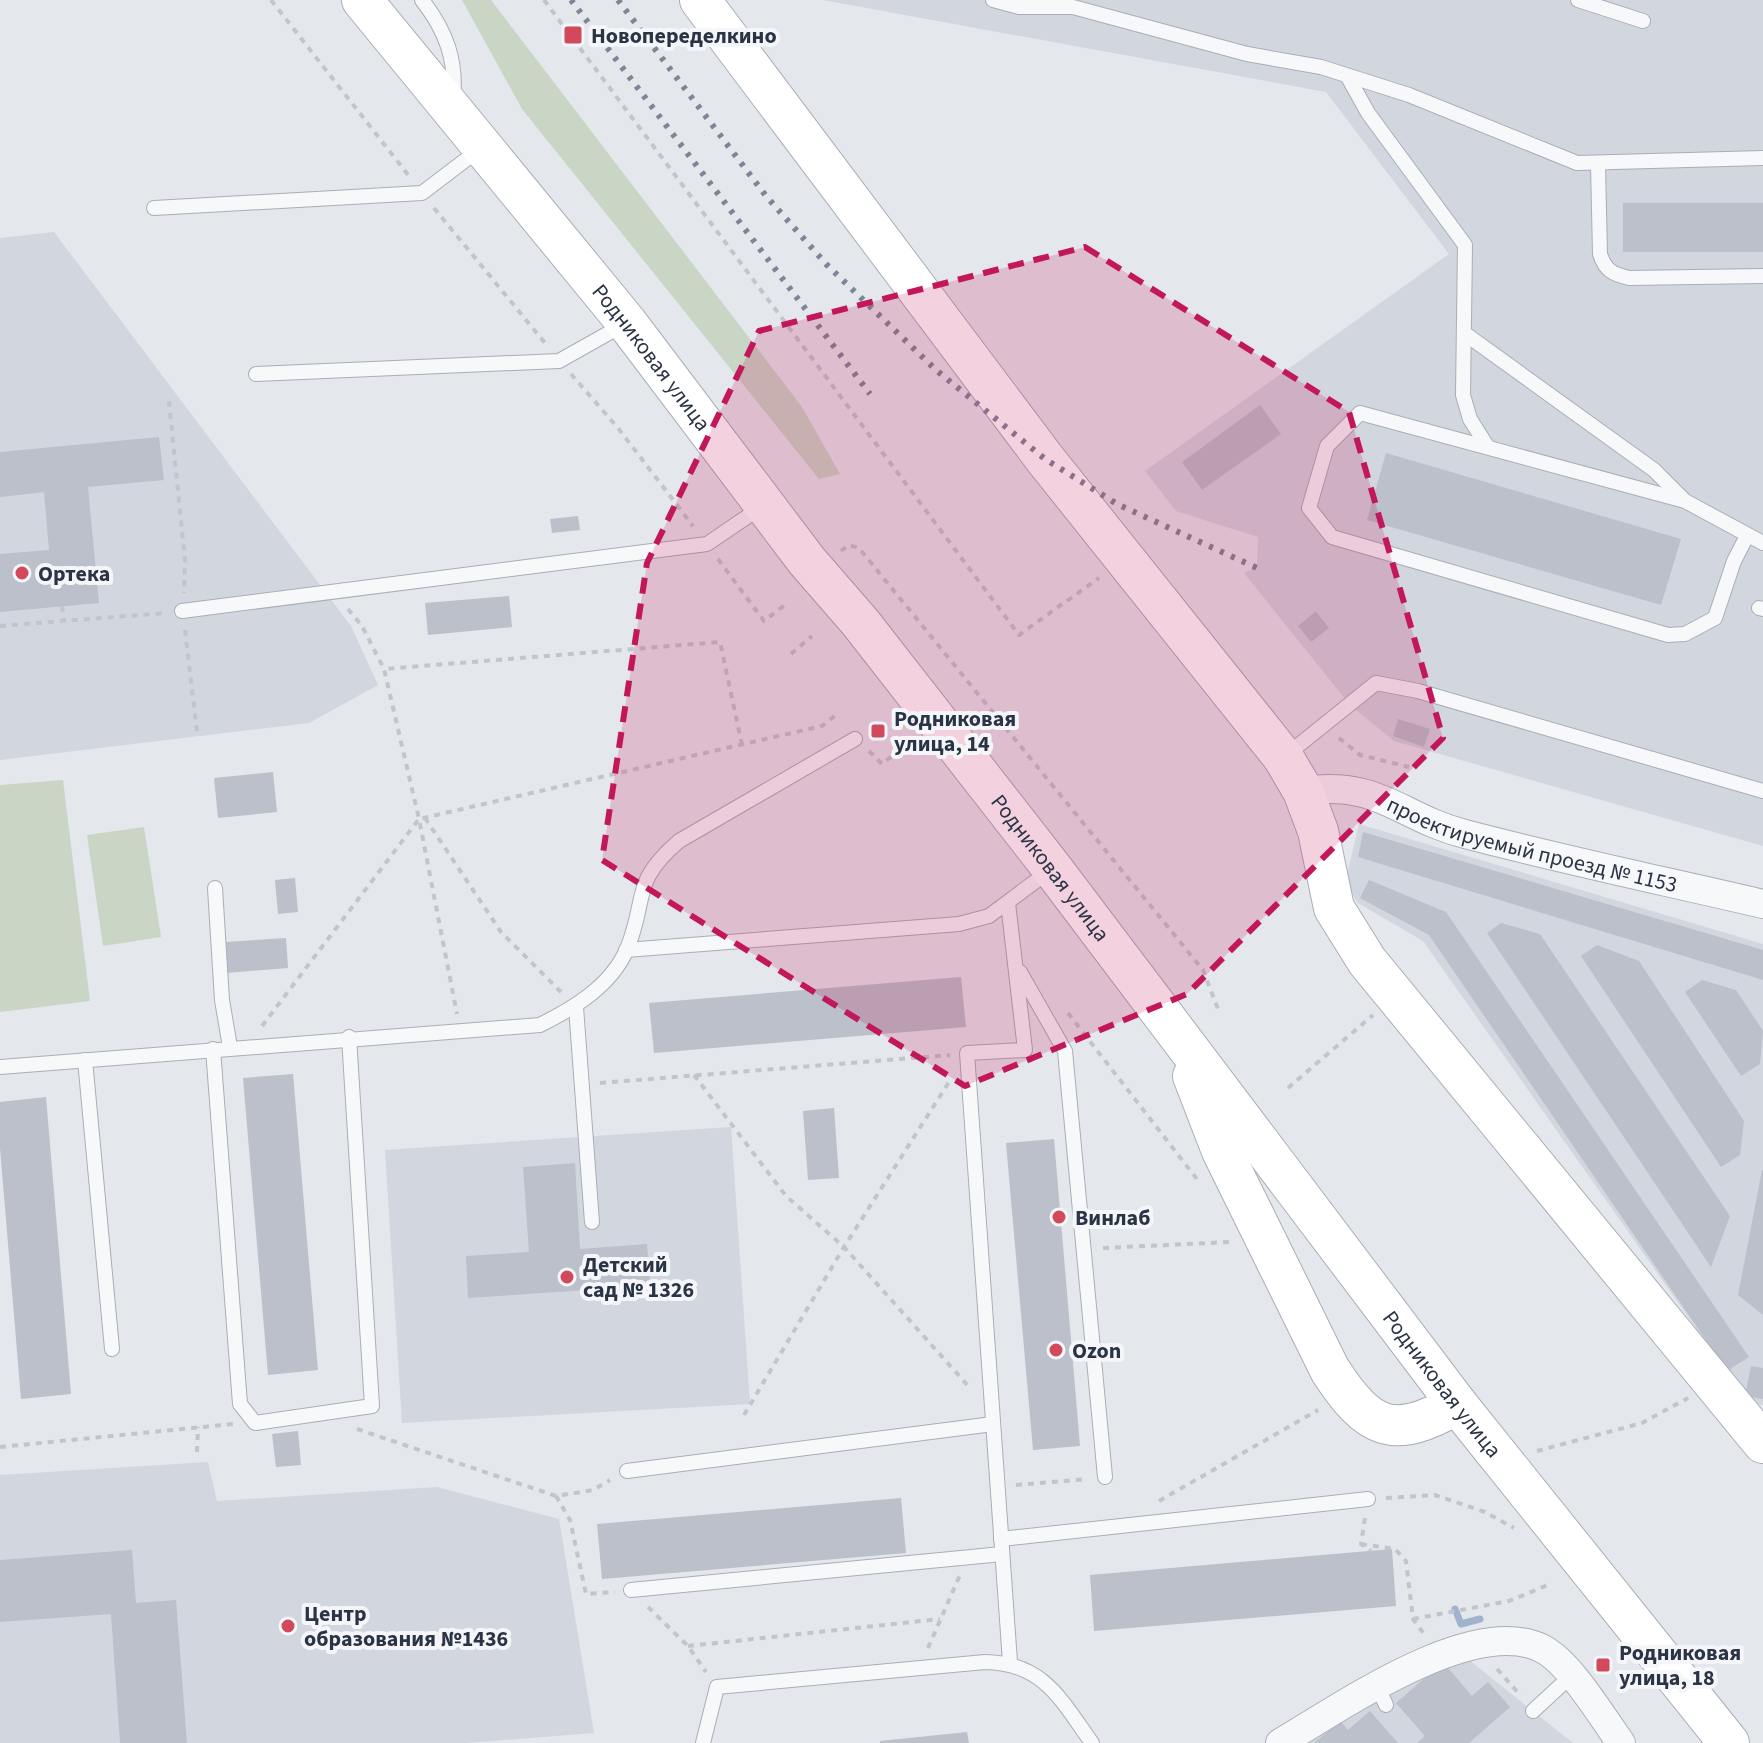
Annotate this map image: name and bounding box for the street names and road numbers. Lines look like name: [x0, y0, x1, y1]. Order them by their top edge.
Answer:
street label: Родниковая улица: [584, 277, 718, 438]
street label: Родниковая улица: [983, 788, 1117, 949]
street label: проектируемый проезд № 1153: [1381, 789, 1680, 901]
street label: Родниковая улица: [1375, 1304, 1509, 1465]

